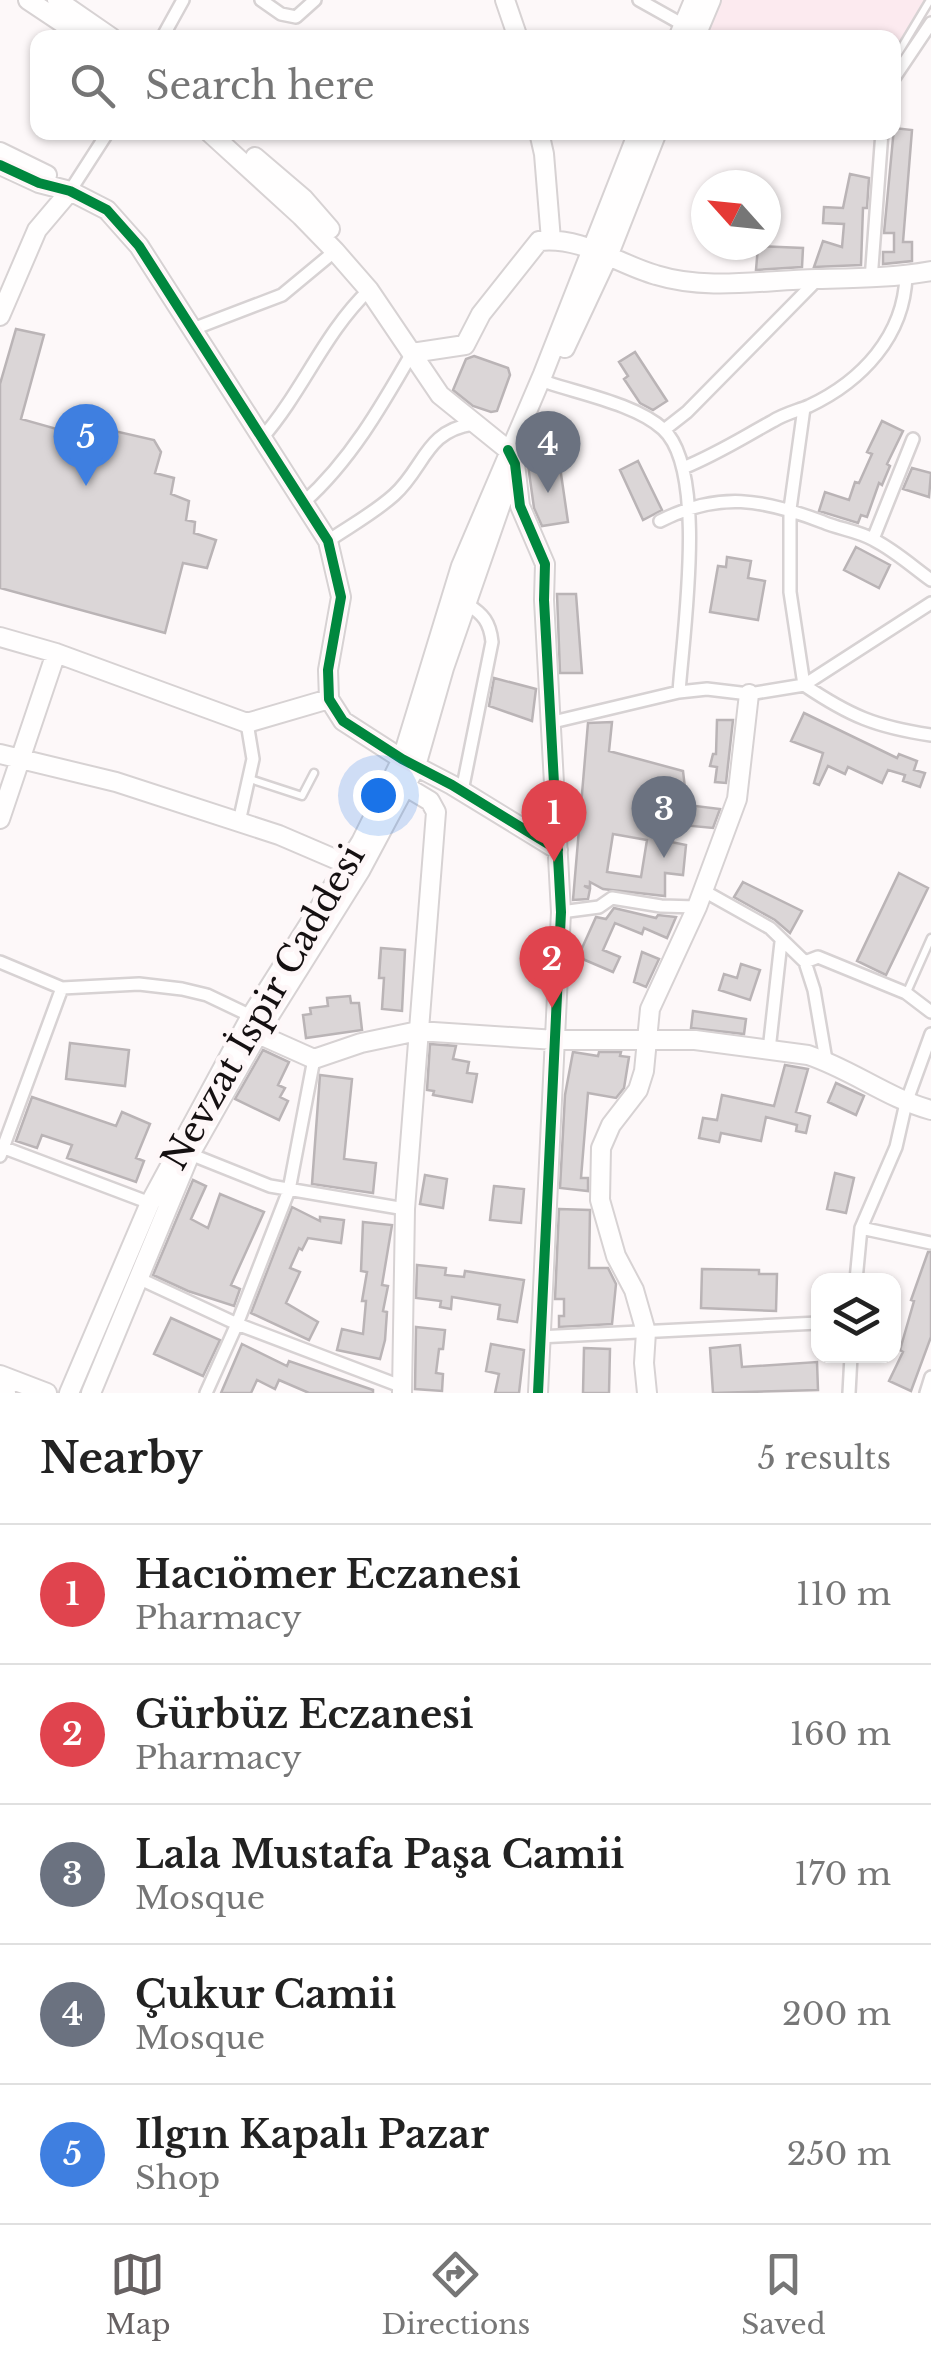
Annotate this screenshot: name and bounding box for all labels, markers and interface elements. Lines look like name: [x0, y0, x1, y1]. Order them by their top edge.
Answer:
search box: [30, 30, 901, 140]
icon: search: [65, 58, 120, 113]
text: Search here: [145, 62, 375, 109]
north arrow: [691, 170, 781, 260]
pin: 5: [54, 404, 118, 486]
pin: 4: [516, 410, 580, 493]
your location: [353, 770, 404, 821]
pin: 3: [632, 776, 696, 858]
pin: 1: [522, 780, 586, 862]
street label: Nevzat İspir Caddesi: [152, 837, 374, 1177]
pin: 2: [520, 926, 584, 1008]
map controls: [811, 1273, 901, 1363]
button: layers: [811, 1273, 901, 1363]
text: Nearby: [40, 1432, 203, 1484]
text: 5 results: [757, 1438, 891, 1478]
text: Hacıömer Eczanesi: [135, 1551, 521, 1598]
text: 1: [66, 1574, 79, 1614]
text: 110 m: [796, 1574, 891, 1614]
text: Pharmacy: [135, 1598, 302, 1638]
text: Gürbüz Eczanesi: [135, 1691, 474, 1738]
text: 2: [62, 1714, 83, 1754]
text: 160 m: [790, 1714, 891, 1754]
text: Pharmacy: [135, 1738, 302, 1778]
text: Lala Mustafa Paşa Camii: [135, 1831, 624, 1878]
text: 3: [62, 1854, 83, 1894]
text: 170 m: [794, 1854, 891, 1894]
text: Mosque: [135, 1878, 265, 1918]
text: Çukur Camii: [135, 1971, 396, 2018]
text: 4: [62, 1994, 83, 2034]
text: 200 m: [782, 1994, 891, 2034]
text: Mosque: [135, 2018, 265, 2058]
text: Ilgın Kapalı Pazar: [135, 2111, 489, 2158]
text: 5: [63, 2134, 82, 2174]
text: 250 m: [787, 2134, 891, 2174]
text: Shop: [135, 2158, 220, 2198]
tab: Map: [105, 2247, 170, 2342]
tab: Directions: [381, 2247, 530, 2342]
tab: Saved: [741, 2247, 826, 2342]

